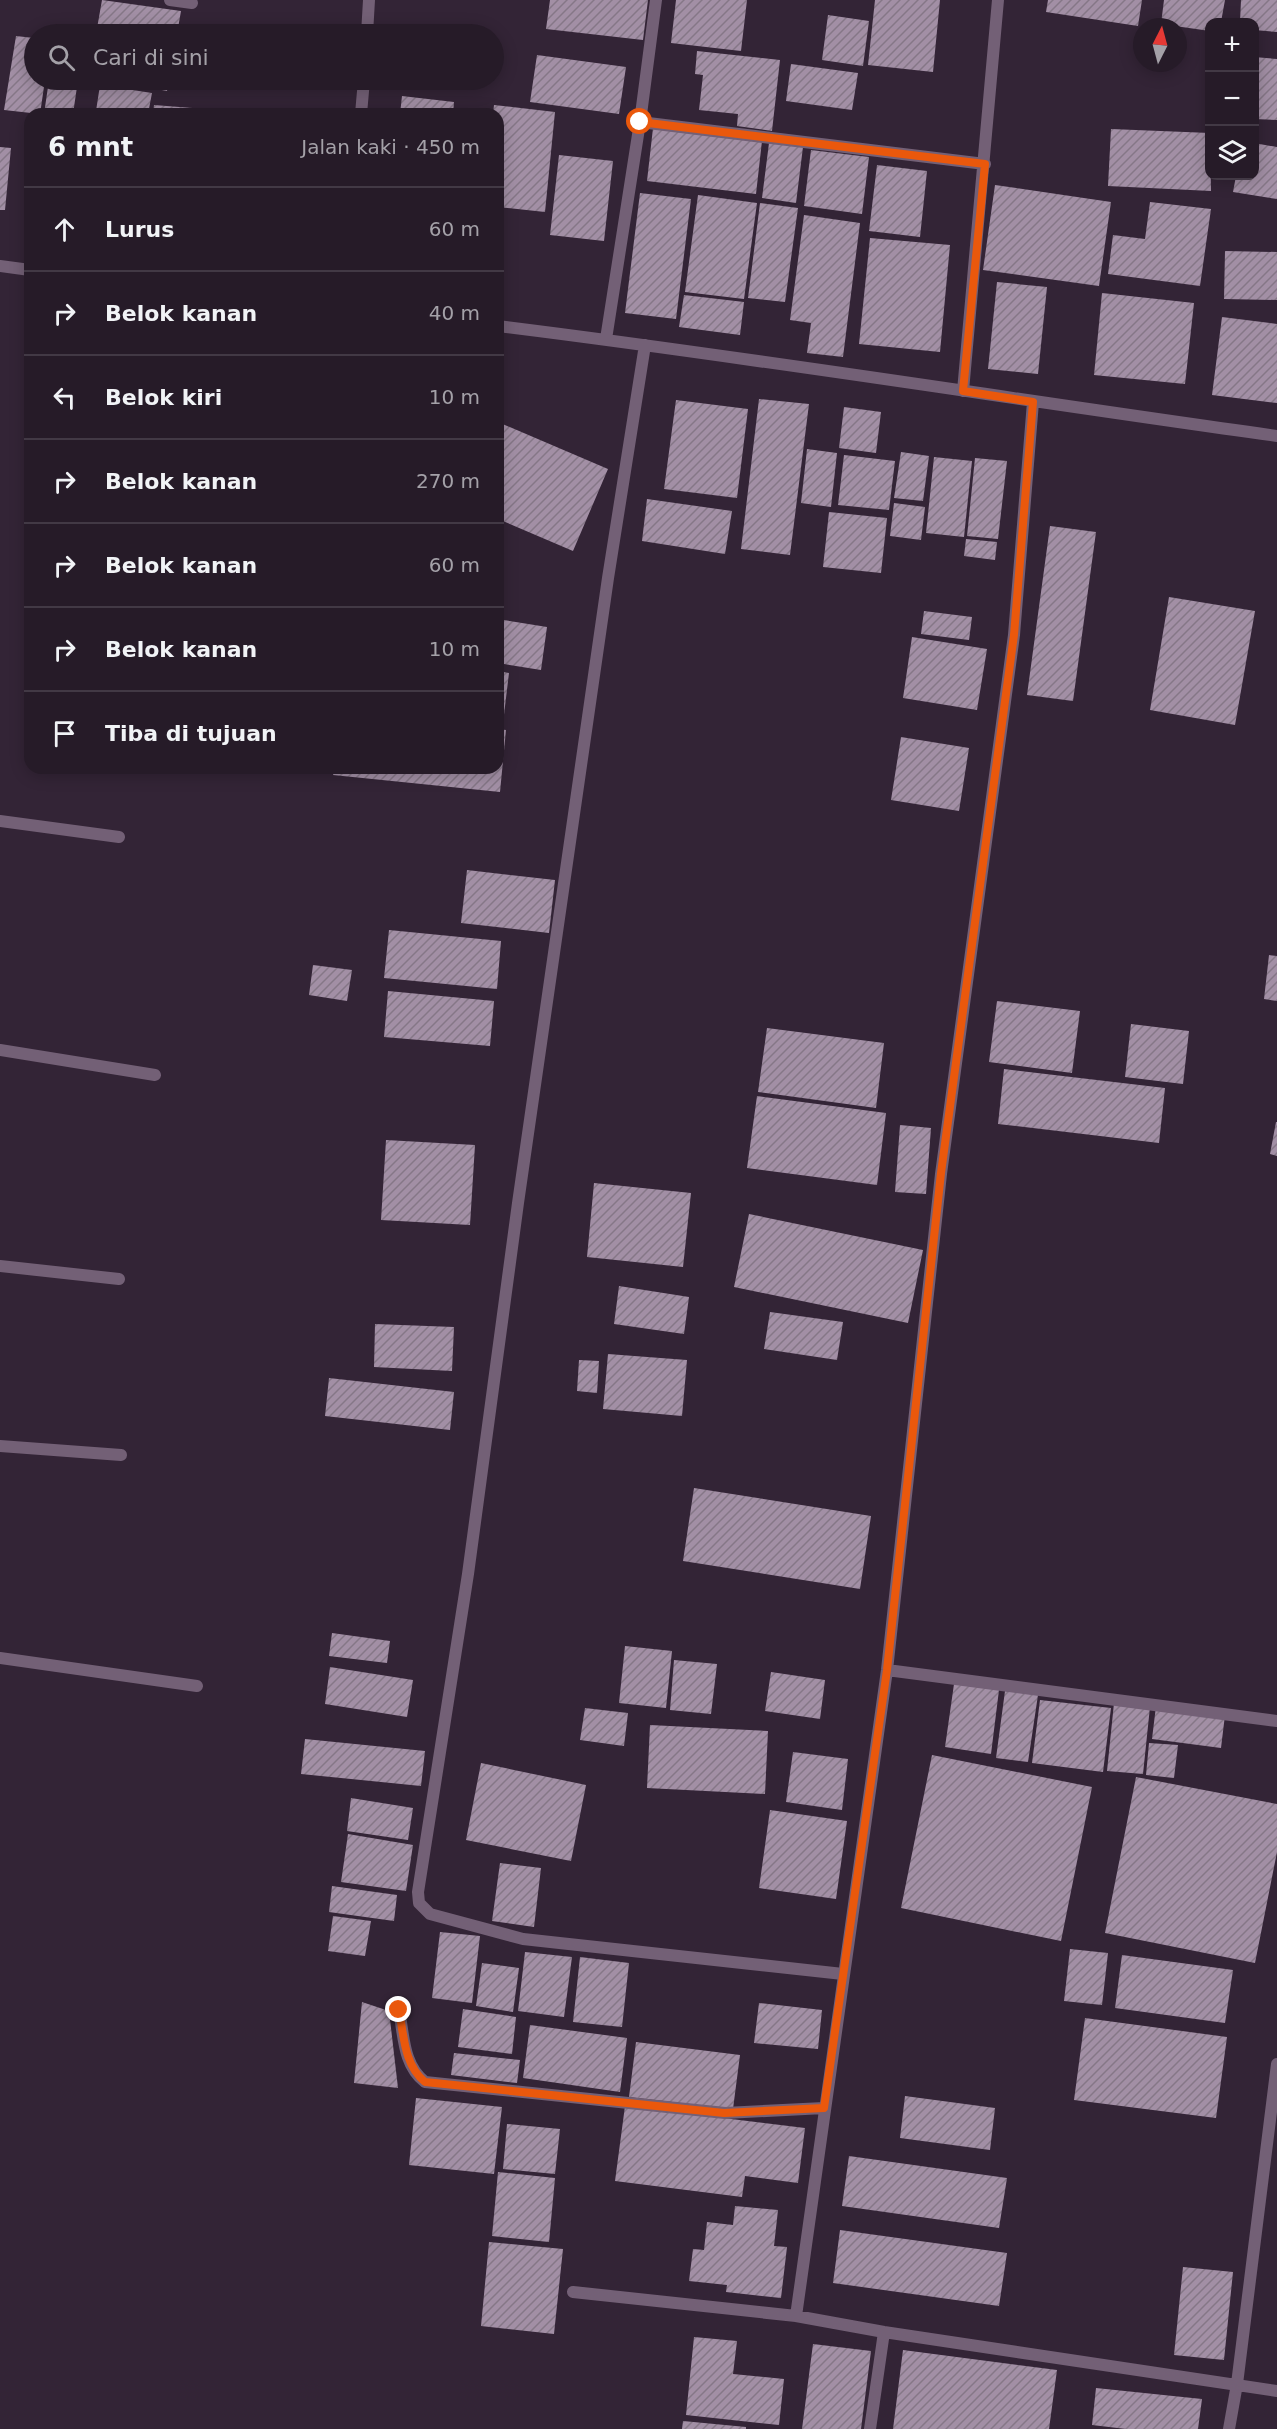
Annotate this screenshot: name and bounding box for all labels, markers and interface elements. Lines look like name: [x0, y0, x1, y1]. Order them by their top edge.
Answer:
north arrow: [1133, 18, 1187, 72]
map controls: [1205, 18, 1259, 180]
button: +: [1205, 18, 1259, 72]
search box: [24, 24, 504, 90]
icon: search: [45, 41, 78, 74]
text: Cari di sini: [93, 45, 209, 70]
button: −: [1205, 72, 1259, 126]
route start: [626, 108, 652, 134]
button: layers: [1205, 126, 1259, 180]
text: 6 mnt: [48, 132, 133, 162]
text: Jalan kaki · 450 m: [301, 135, 480, 159]
icon: ahead: [48, 213, 81, 246]
text: Lurus: [105, 217, 174, 242]
text: 60 m: [429, 217, 480, 241]
icon: right: [48, 297, 81, 330]
text: Belok kanan: [105, 301, 257, 326]
text: 40 m: [429, 301, 480, 325]
icon: left: [48, 381, 81, 414]
text: Belok kiri: [105, 385, 222, 410]
text: 10 m: [429, 385, 480, 409]
icon: right: [48, 465, 81, 498]
text: Belok kanan: [105, 469, 257, 494]
text: 270 m: [416, 469, 480, 493]
icon: right: [48, 549, 81, 582]
text: Belok kanan: [105, 553, 257, 578]
text: 60 m: [429, 553, 480, 577]
icon: right: [48, 633, 81, 666]
text: Belok kanan: [105, 637, 257, 662]
text: 10 m: [429, 637, 480, 661]
icon: arrive: [48, 717, 81, 750]
text: Tiba di tujuan: [105, 721, 277, 746]
route end: [385, 1996, 411, 2022]

